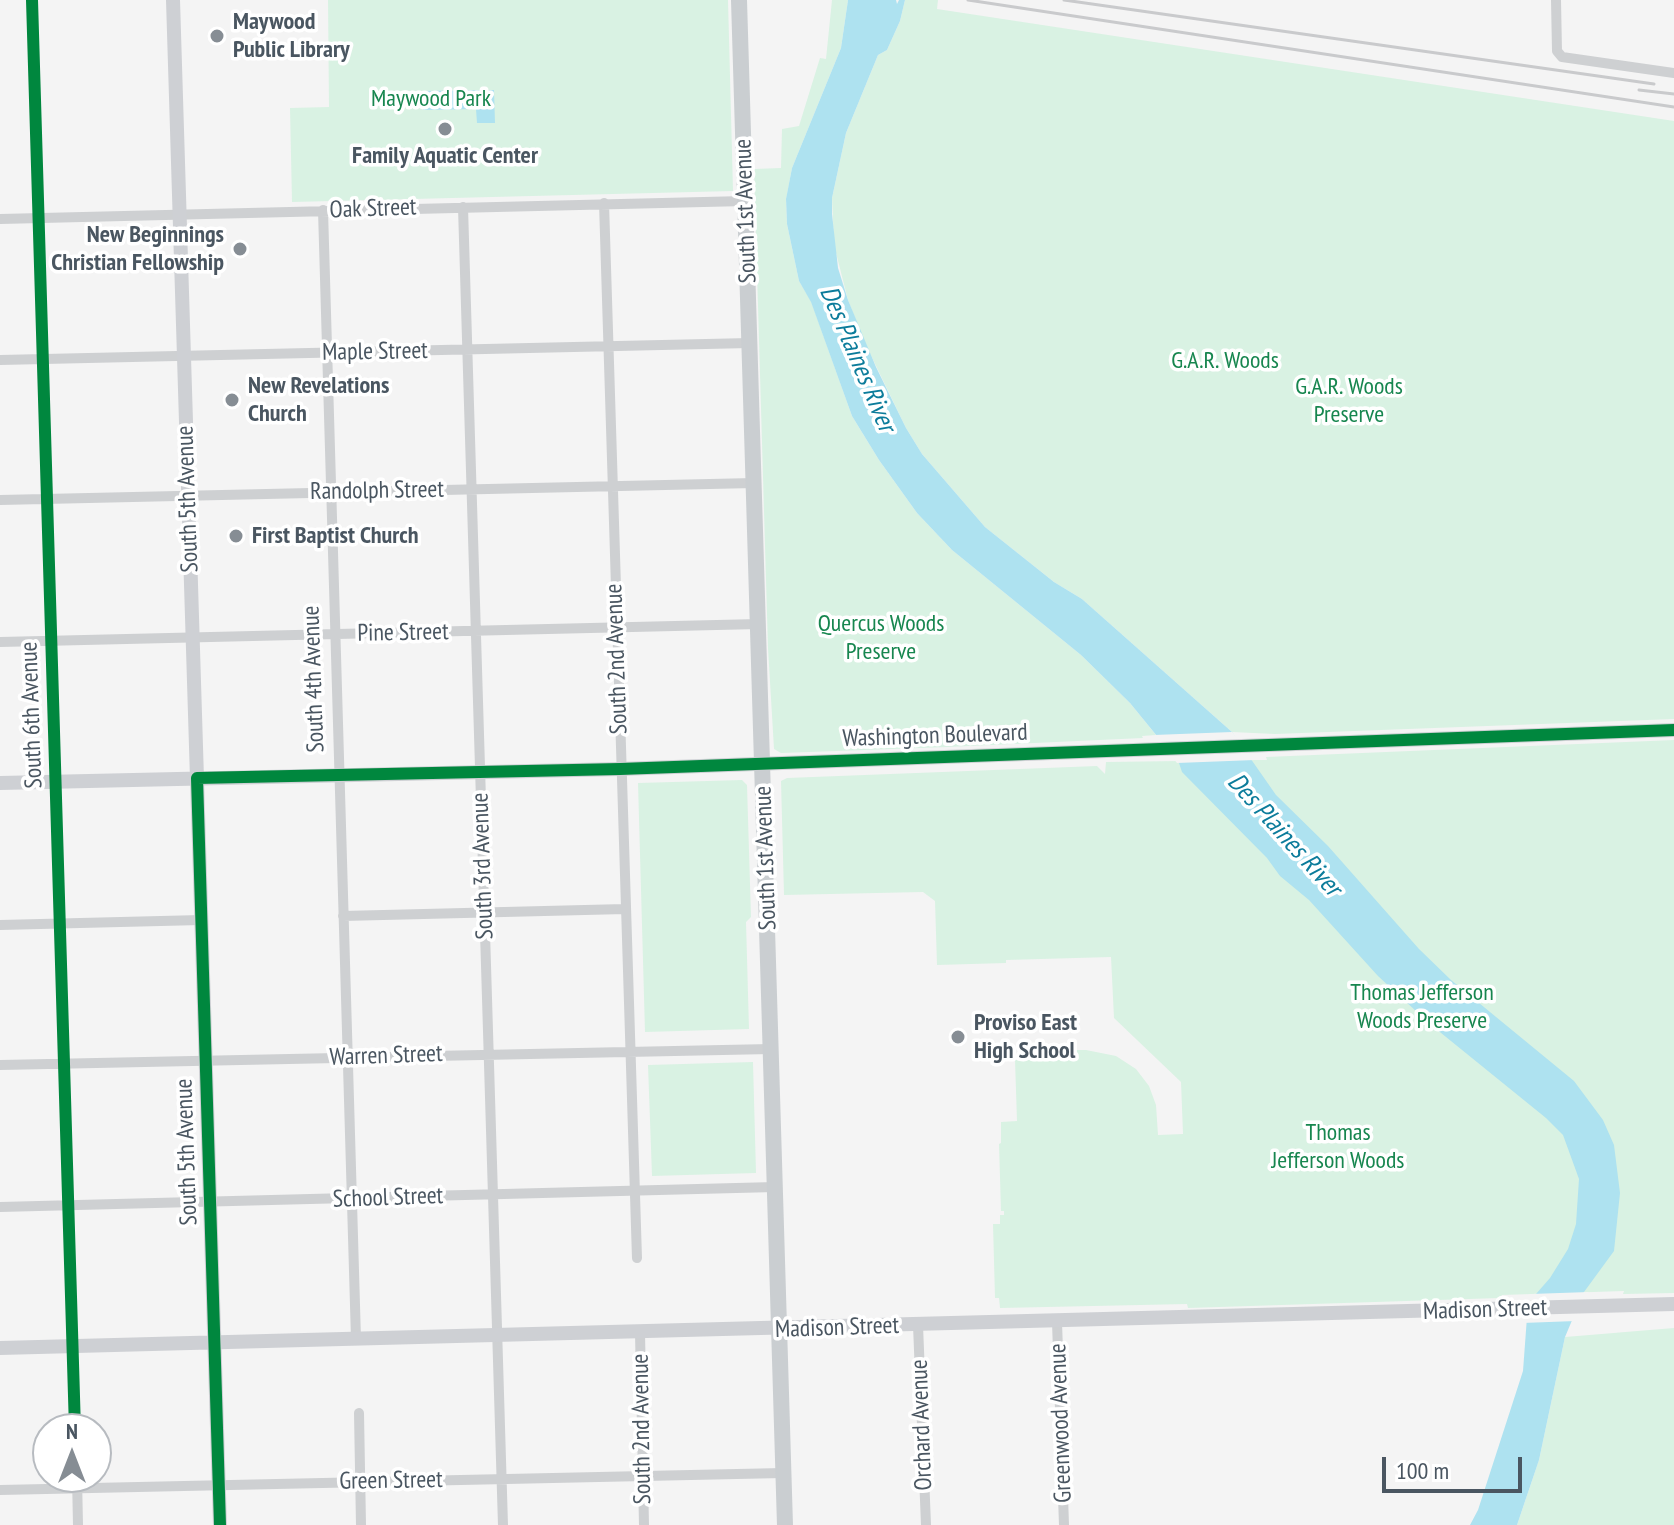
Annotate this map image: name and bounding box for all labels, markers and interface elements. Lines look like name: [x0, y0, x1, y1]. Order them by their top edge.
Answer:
place label: Maywood Public Library: [233, 8, 350, 64]
marker: Maywood Public Library: [208, 27, 226, 45]
park label: Maywood Park: [371, 85, 491, 113]
marker: Family Aquatic Center: [436, 120, 454, 138]
street label: South 1st Avenue: [729, 138, 763, 284]
place label: Family Aquatic Center: [352, 142, 538, 170]
street label: Oak Street: [329, 193, 417, 225]
place label: New Beginnings Christian Fellowship: [51, 221, 224, 277]
marker: New Beginnings Christian Fellowship: [231, 240, 249, 258]
water label: Des Plaines River: [812, 282, 902, 436]
street label: Maple Street: [322, 337, 428, 367]
park label: G.A.R. Woods: [1171, 347, 1279, 375]
place label: New Revelations Church: [248, 372, 389, 428]
park label: G.A.R. Woods Preserve: [1295, 373, 1403, 429]
marker: New Revelations Church: [223, 391, 241, 409]
street label: South 5th Avenue: [171, 425, 205, 573]
street label: Randolph Street: [310, 475, 444, 507]
place label: First Baptist Church: [252, 522, 419, 550]
marker: First Baptist Church: [227, 527, 245, 545]
street label: South 2nd Avenue: [600, 583, 634, 735]
street label: South 4th Avenue: [297, 605, 331, 753]
park label: Quercus Woods Preserve: [818, 610, 944, 666]
street label: Pine Street: [357, 618, 449, 648]
street label: South 6th Avenue: [15, 641, 49, 789]
street label: Washington Boulevard: [842, 718, 1028, 754]
water label: Des Plaines River: [1221, 767, 1347, 903]
street label: South 1st Avenue: [749, 785, 783, 931]
street label: South 3rd Avenue: [466, 792, 500, 940]
park label: Thomas Jefferson Woods Preserve: [1350, 979, 1494, 1035]
place label: Proviso East High School: [974, 1009, 1077, 1065]
marker: Proviso East High School: [949, 1028, 967, 1046]
street label: Warren Street: [329, 1040, 443, 1072]
street label: South 5th Avenue: [170, 1078, 204, 1226]
park label: Thomas Jefferson Woods: [1272, 1119, 1404, 1175]
street label: School Street: [332, 1182, 444, 1214]
street label: Madison Street: [1422, 1293, 1548, 1327]
street label: Madison Street: [774, 1311, 900, 1345]
street label: Greenwood Avenue: [1044, 1343, 1078, 1503]
street label: South 2nd Avenue: [626, 1353, 658, 1505]
street label: Orchard Avenue: [905, 1359, 939, 1491]
north arrow: [32, 1413, 112, 1493]
text: N: [66, 1417, 78, 1445]
scale bar: [1386, 1441, 1526, 1491]
text: 100 m: [1396, 1455, 1449, 1486]
street label: Green Street: [339, 1466, 443, 1496]

